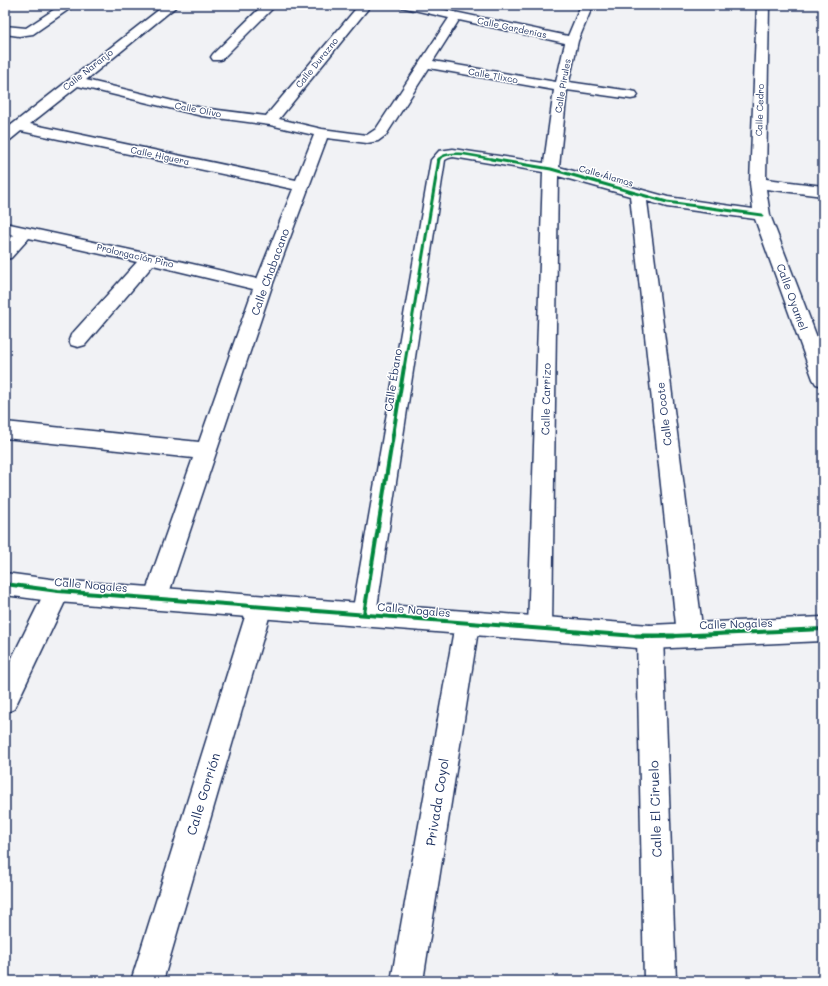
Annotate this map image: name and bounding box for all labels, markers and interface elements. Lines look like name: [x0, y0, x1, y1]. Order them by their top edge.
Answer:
street label: Calle Gardenias: [476, 15, 548, 40]
street label: Calle Durazno: [293, 35, 341, 90]
street label: Calle Naranjo: [60, 46, 116, 93]
street label: Calle Pirules: [552, 58, 573, 114]
street label: Calle Tlixco: [467, 66, 519, 85]
street label: Calle Cedro: [753, 83, 766, 136]
street label: Calle Olivo: [174, 100, 223, 120]
street label: Calle Higuera: [130, 144, 191, 167]
street label: Calle Álamos: [578, 163, 635, 189]
street label: Calle Chabacano: [247, 226, 292, 317]
street label: Prolongación Pino: [96, 241, 175, 270]
street label: Calle Oyamel: [773, 261, 812, 332]
street label: Calle Ébano: [380, 347, 405, 412]
street label: Calle Carrizo: [537, 362, 554, 435]
street label: Calle Ocote: [652, 381, 675, 447]
street label: Calle Nogales: [54, 574, 128, 595]
street label: Calle Nogales: [377, 599, 451, 620]
street label: Calle Nogales: [699, 615, 773, 632]
street label: Calle Gorrión: [182, 751, 223, 837]
street label: Privada Coyol: [421, 757, 452, 847]
street label: Calle El Ciruelo: [644, 760, 665, 858]

